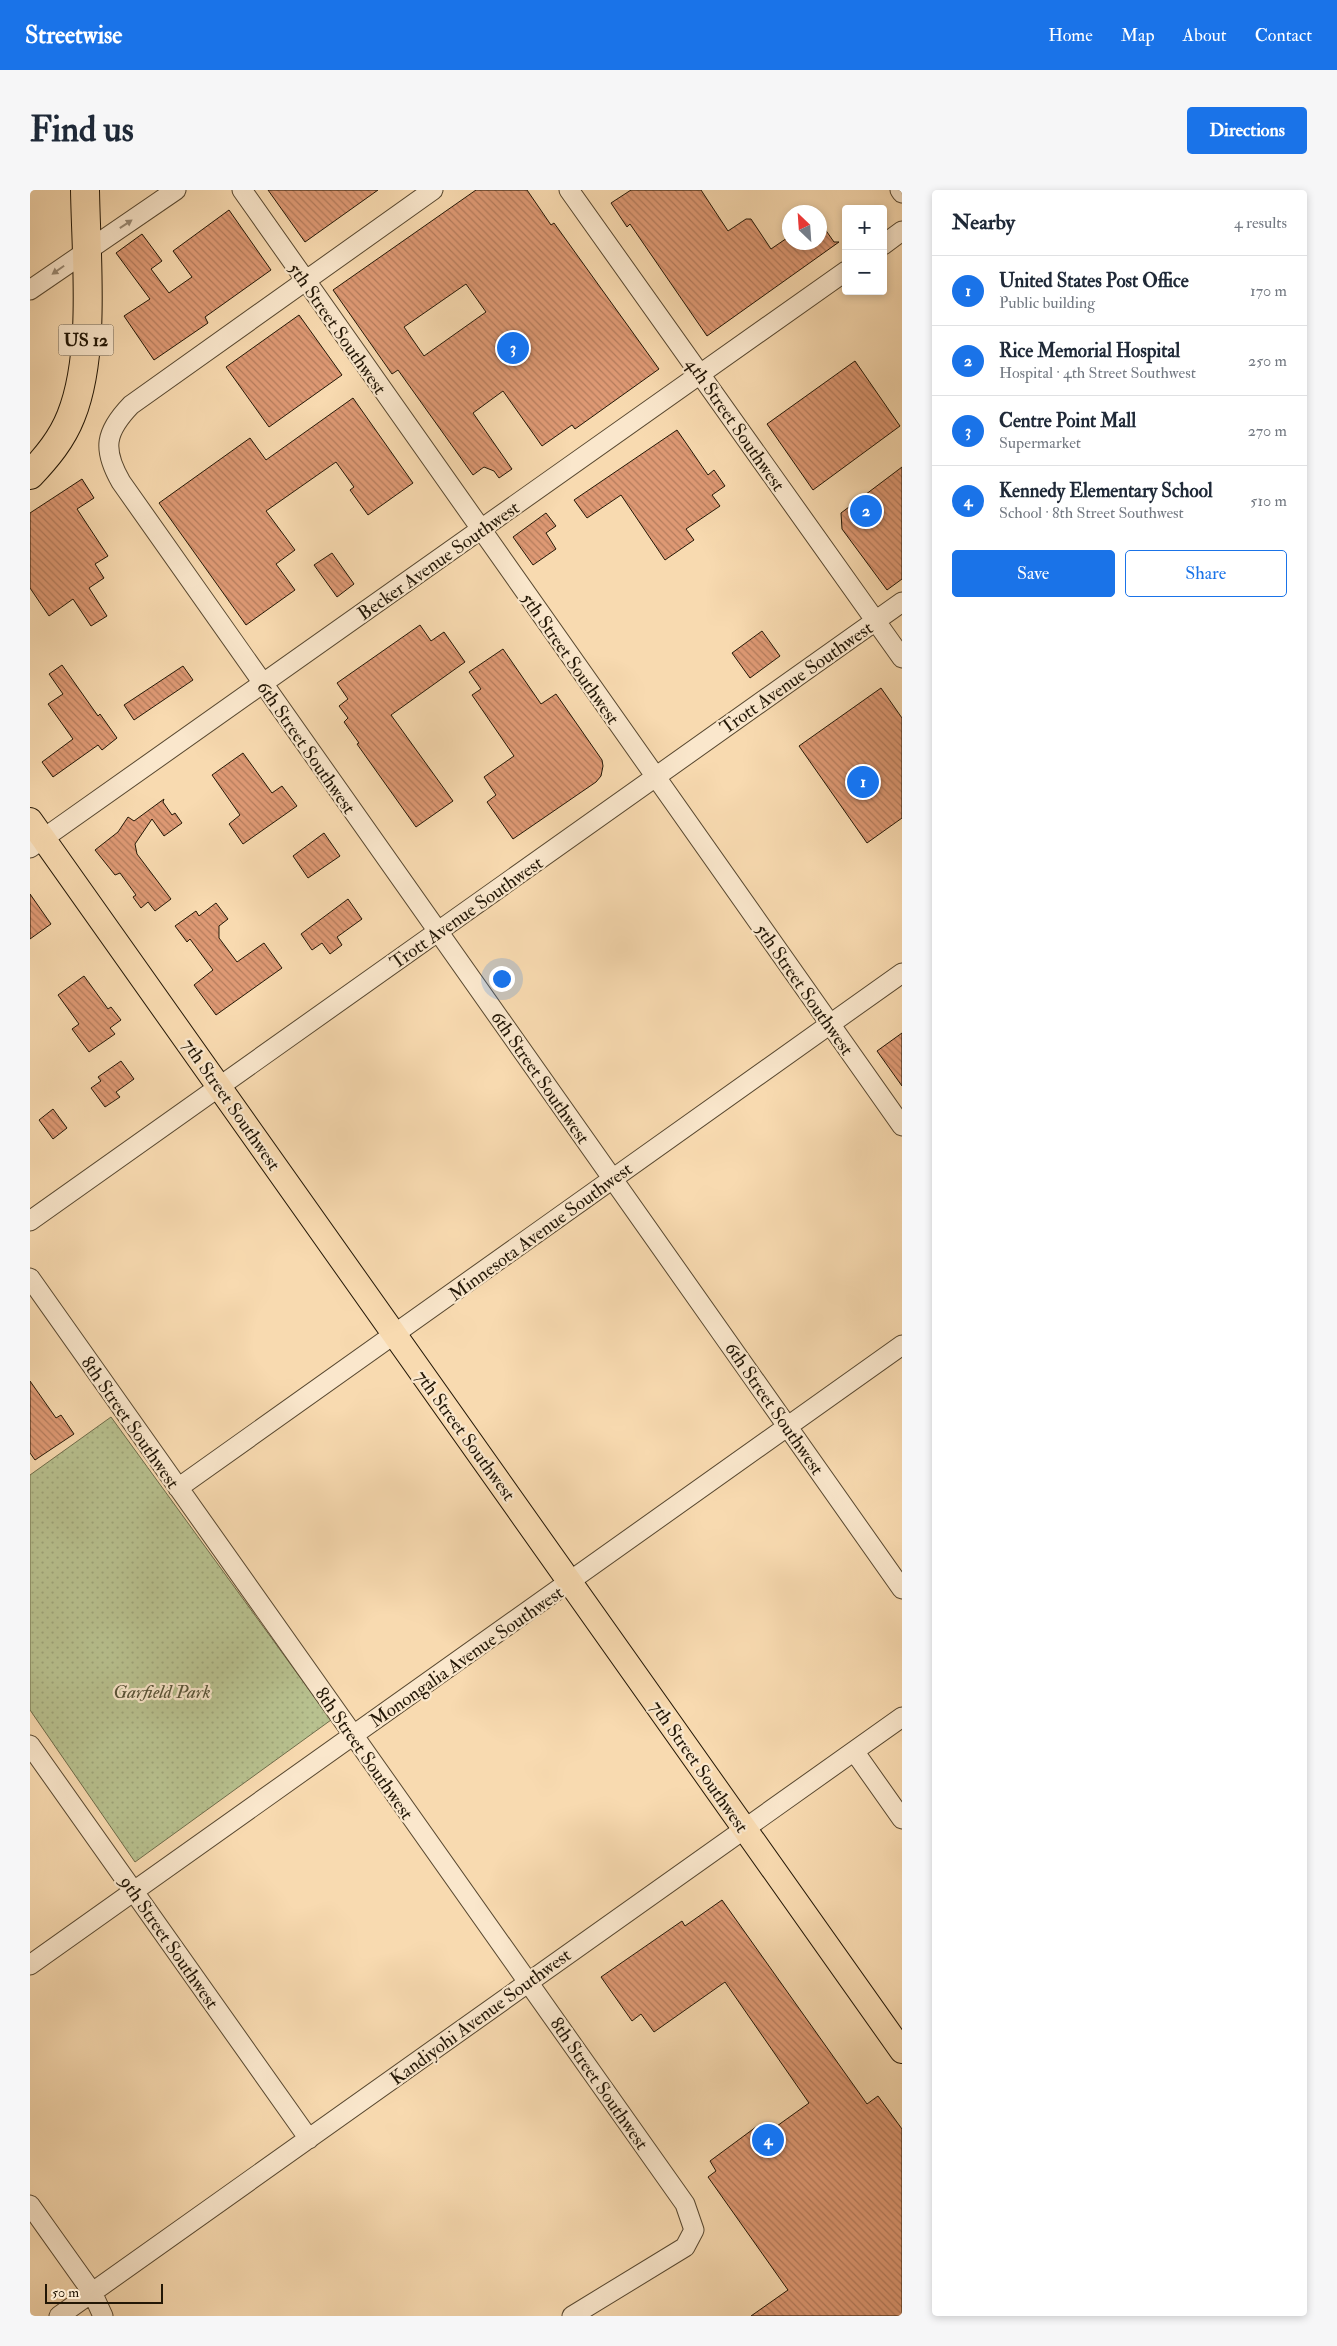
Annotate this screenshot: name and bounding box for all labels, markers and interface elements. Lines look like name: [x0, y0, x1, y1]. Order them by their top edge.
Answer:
text: Streetwise: [25, 20, 122, 51]
text: Home: [1048, 24, 1093, 47]
text: Map: [1121, 24, 1155, 47]
text: About: [1183, 24, 1227, 47]
text: Contact: [1255, 24, 1312, 47]
button: Directions: [1187, 107, 1307, 154]
text: Find us: [30, 108, 134, 152]
north arrow: [782, 205, 827, 250]
map controls: [842, 205, 887, 295]
button: +: [842, 205, 887, 250]
text: Nearby: [952, 209, 1015, 236]
text: 4 results: [1234, 213, 1287, 233]
one-way arrow: [119, 219, 133, 229]
button: −: [842, 250, 887, 295]
street label: 5th Street Southwest: [283, 258, 392, 399]
one-way arrow: [52, 265, 65, 276]
text: United States Post Office: [999, 269, 1189, 293]
text: 1: [965, 281, 971, 301]
text: 170 m: [1250, 281, 1287, 301]
text: Public building: [999, 293, 1095, 313]
road number: US 12: [58, 324, 114, 356]
pin: 3: [497, 329, 529, 367]
text: Rice Memorial Hospital: [999, 339, 1180, 363]
text: 2: [964, 351, 972, 371]
text: 250 m: [1248, 351, 1287, 371]
street label: 4th Street Southwest: [680, 353, 790, 496]
text: Hospital · 4th Street Southwest: [999, 363, 1196, 383]
text: Centre Point Mall: [999, 409, 1136, 433]
text: 3: [965, 421, 971, 441]
text: 270 m: [1248, 421, 1287, 441]
text: Supermarket: [999, 433, 1081, 453]
text: Kennedy Elementary School: [999, 479, 1213, 503]
text: 4: [964, 491, 972, 511]
text: 510 m: [1250, 491, 1287, 511]
pin: 2: [850, 492, 882, 530]
street label: Becker Avenue Southwest: [353, 496, 524, 626]
text: School · 8th Street Southwest: [999, 503, 1184, 523]
button: Save: [952, 550, 1115, 597]
button: Share: [1125, 550, 1287, 597]
street label: 5th Street Southwest: [516, 588, 625, 729]
street label: Trott Avenue Southwest: [716, 616, 878, 740]
street label: 6th Street Southwest: [251, 676, 361, 819]
pin: 1: [847, 763, 879, 801]
street label: Trott Avenue Southwest: [386, 851, 548, 975]
street label: 5th Street Southwest: [750, 919, 859, 1060]
your location: [489, 966, 515, 992]
street label: 6th Street Southwest: [485, 1006, 595, 1149]
street label: 7th Street Southwest: [177, 1034, 286, 1175]
street label: Minnesota Avenue Southwest: [444, 1157, 637, 1307]
street label: 6th Street Southwest: [719, 1337, 829, 1480]
street label: 8th Street Southwest: [75, 1352, 185, 1494]
street label: 7th Street Southwest: [410, 1365, 521, 1506]
street label: Monongalia Avenue Southwest: [365, 1581, 568, 1733]
park label: Garfield Park: [113, 1680, 211, 1704]
street label: 8th Street Southwest: [309, 1683, 419, 1825]
street label: 7th Street Southwest: [645, 1696, 754, 1837]
street label: 9th Street Southwest: [113, 1870, 224, 2014]
street label: Kandiyohi Avenue Southwest: [385, 1943, 576, 2091]
street label: 8th Street Southwest: [544, 2013, 654, 2155]
pin: 4: [752, 2121, 784, 2159]
scale bar: [45, 2281, 162, 2304]
text: 50 m: [52, 2284, 79, 2301]

